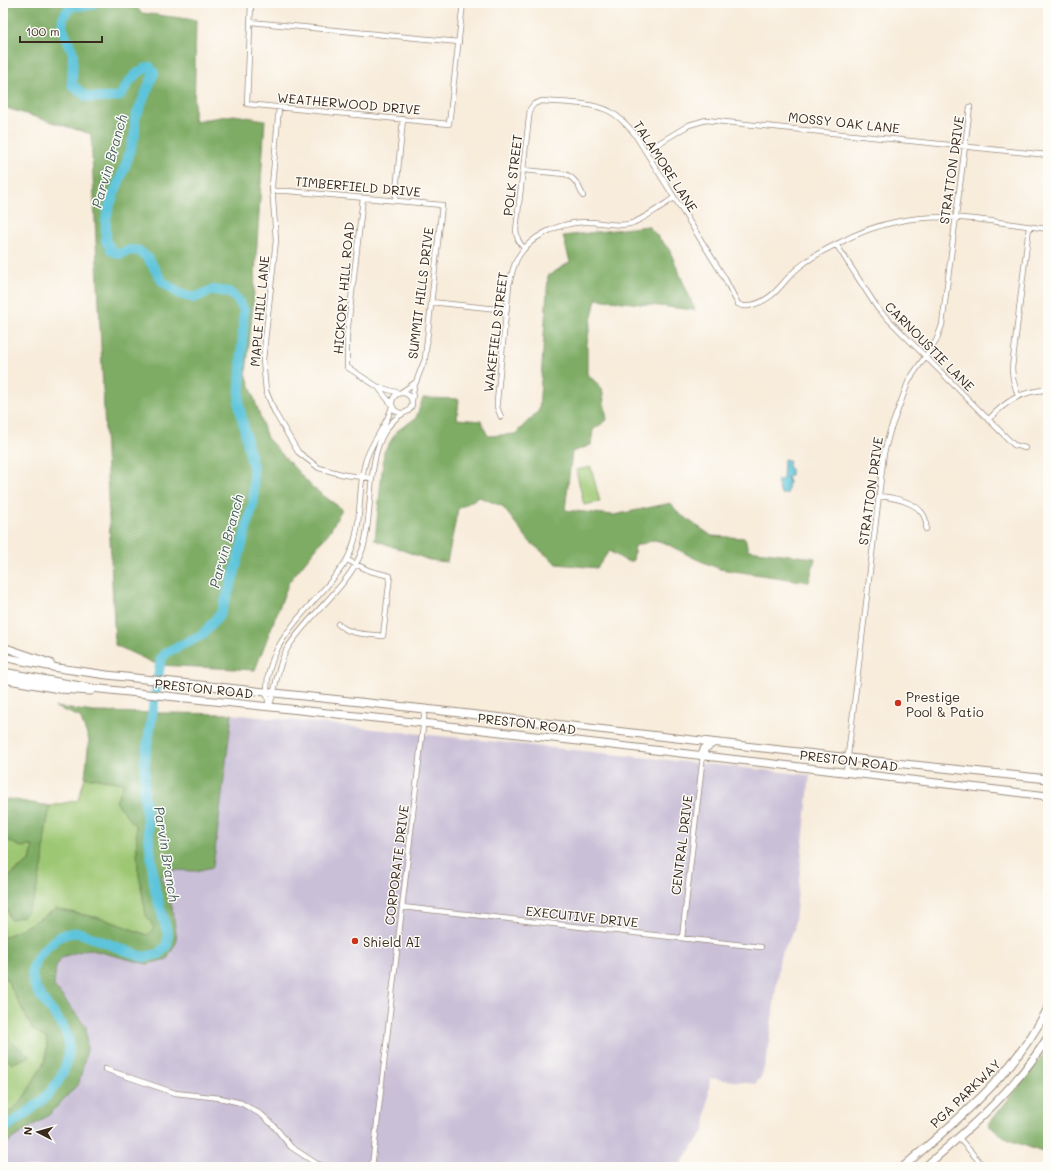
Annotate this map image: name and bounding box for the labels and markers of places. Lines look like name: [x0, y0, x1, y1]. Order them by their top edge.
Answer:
place label: Prestige Pool & Patio: [906, 688, 984, 720]
marker: Prestige Pool & Patio: [893, 698, 903, 708]
place label: Shield AI: [363, 933, 420, 950]
marker: Shield AI: [350, 936, 360, 946]

